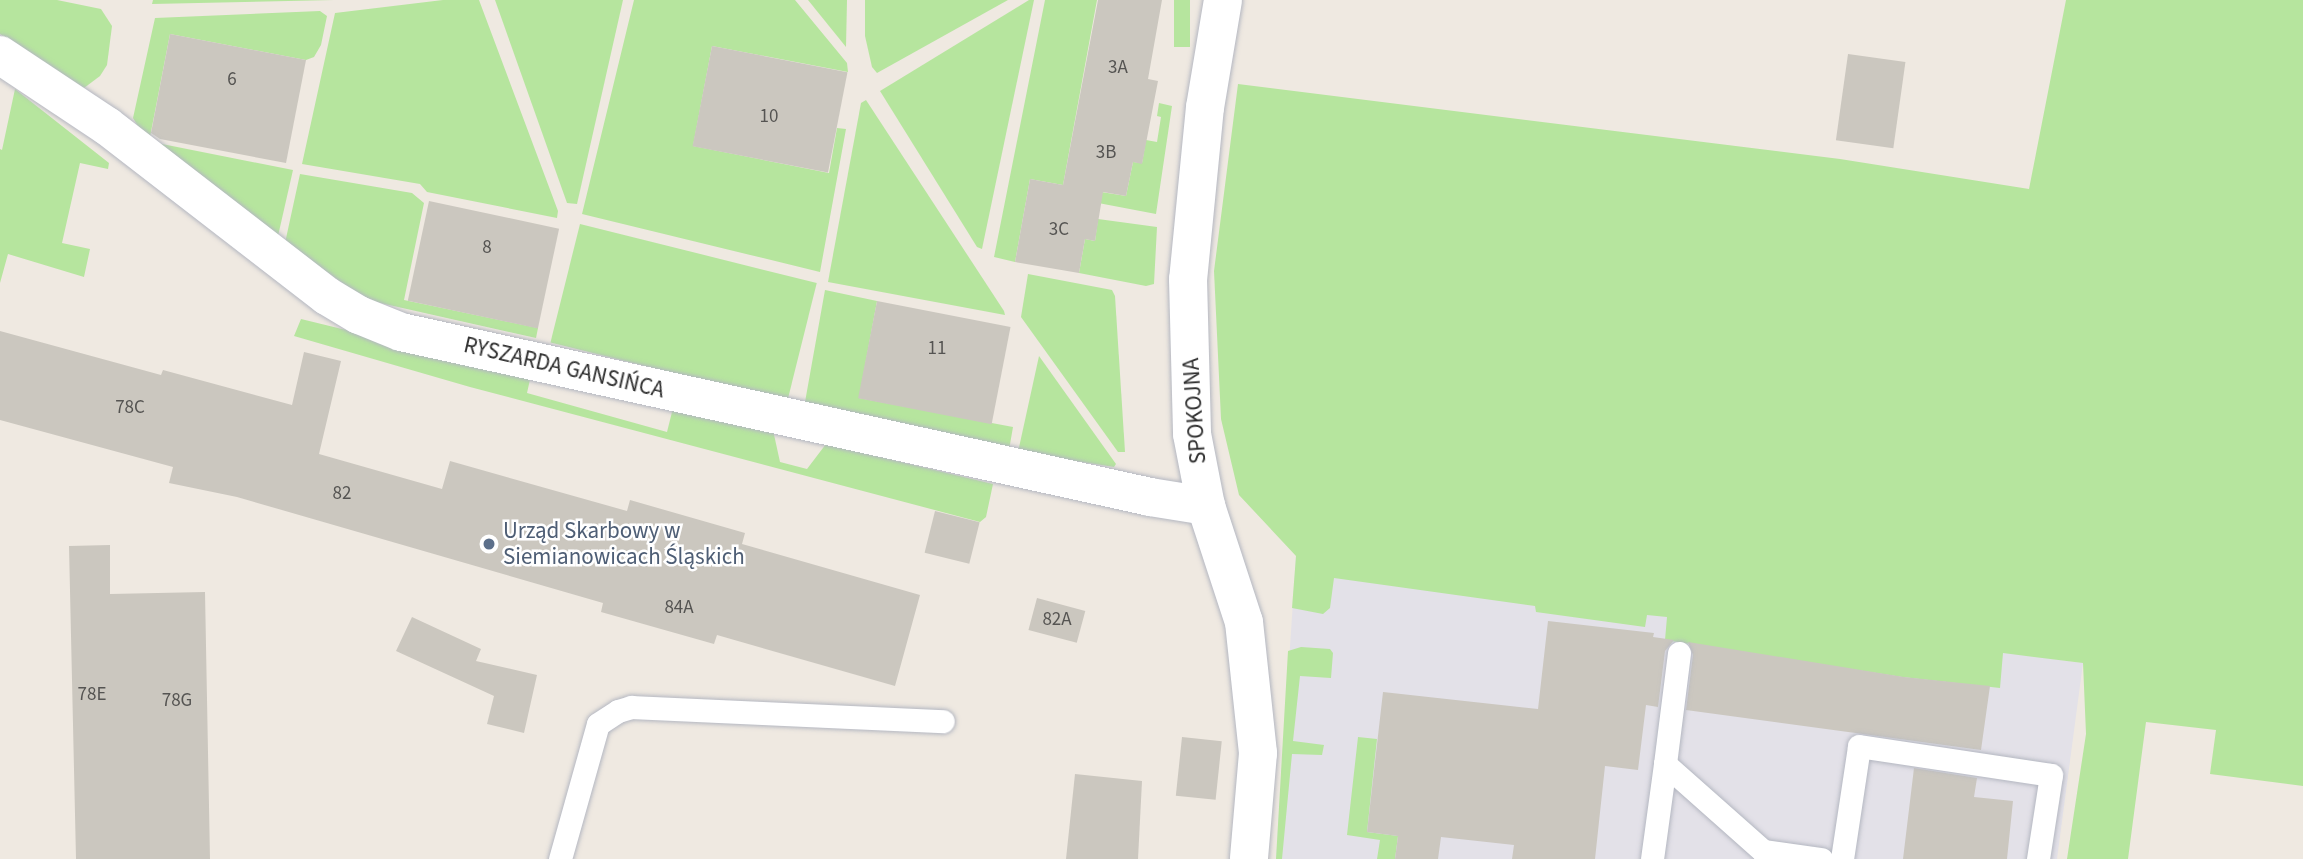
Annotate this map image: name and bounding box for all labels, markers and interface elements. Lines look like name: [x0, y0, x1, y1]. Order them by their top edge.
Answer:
house number: 3A: [1108, 57, 1128, 79]
house number: 6: [227, 69, 237, 91]
house number: 10: [760, 106, 778, 128]
house number: 3B: [1096, 142, 1116, 164]
house number: 3C: [1049, 219, 1069, 241]
house number: 8: [482, 237, 492, 259]
street label: RYSZARDA GANSIŃCA: [461, 331, 667, 405]
house number: 11: [928, 338, 946, 360]
street label: SPOKOJNA: [1178, 357, 1212, 465]
house number: 78C: [115, 397, 145, 419]
house number: 82: [333, 483, 351, 505]
place label: Urząd Skarbowy w Siemianowicach Śląskich: [503, 517, 745, 571]
marker: Urząd Skarbowy w Siemianowicach Śląskich: [481, 536, 497, 552]
house number: 84A: [664, 597, 694, 619]
house number: 82A: [1042, 609, 1072, 631]
house number: 78E: [78, 684, 106, 706]
house number: 78G: [162, 690, 192, 712]

